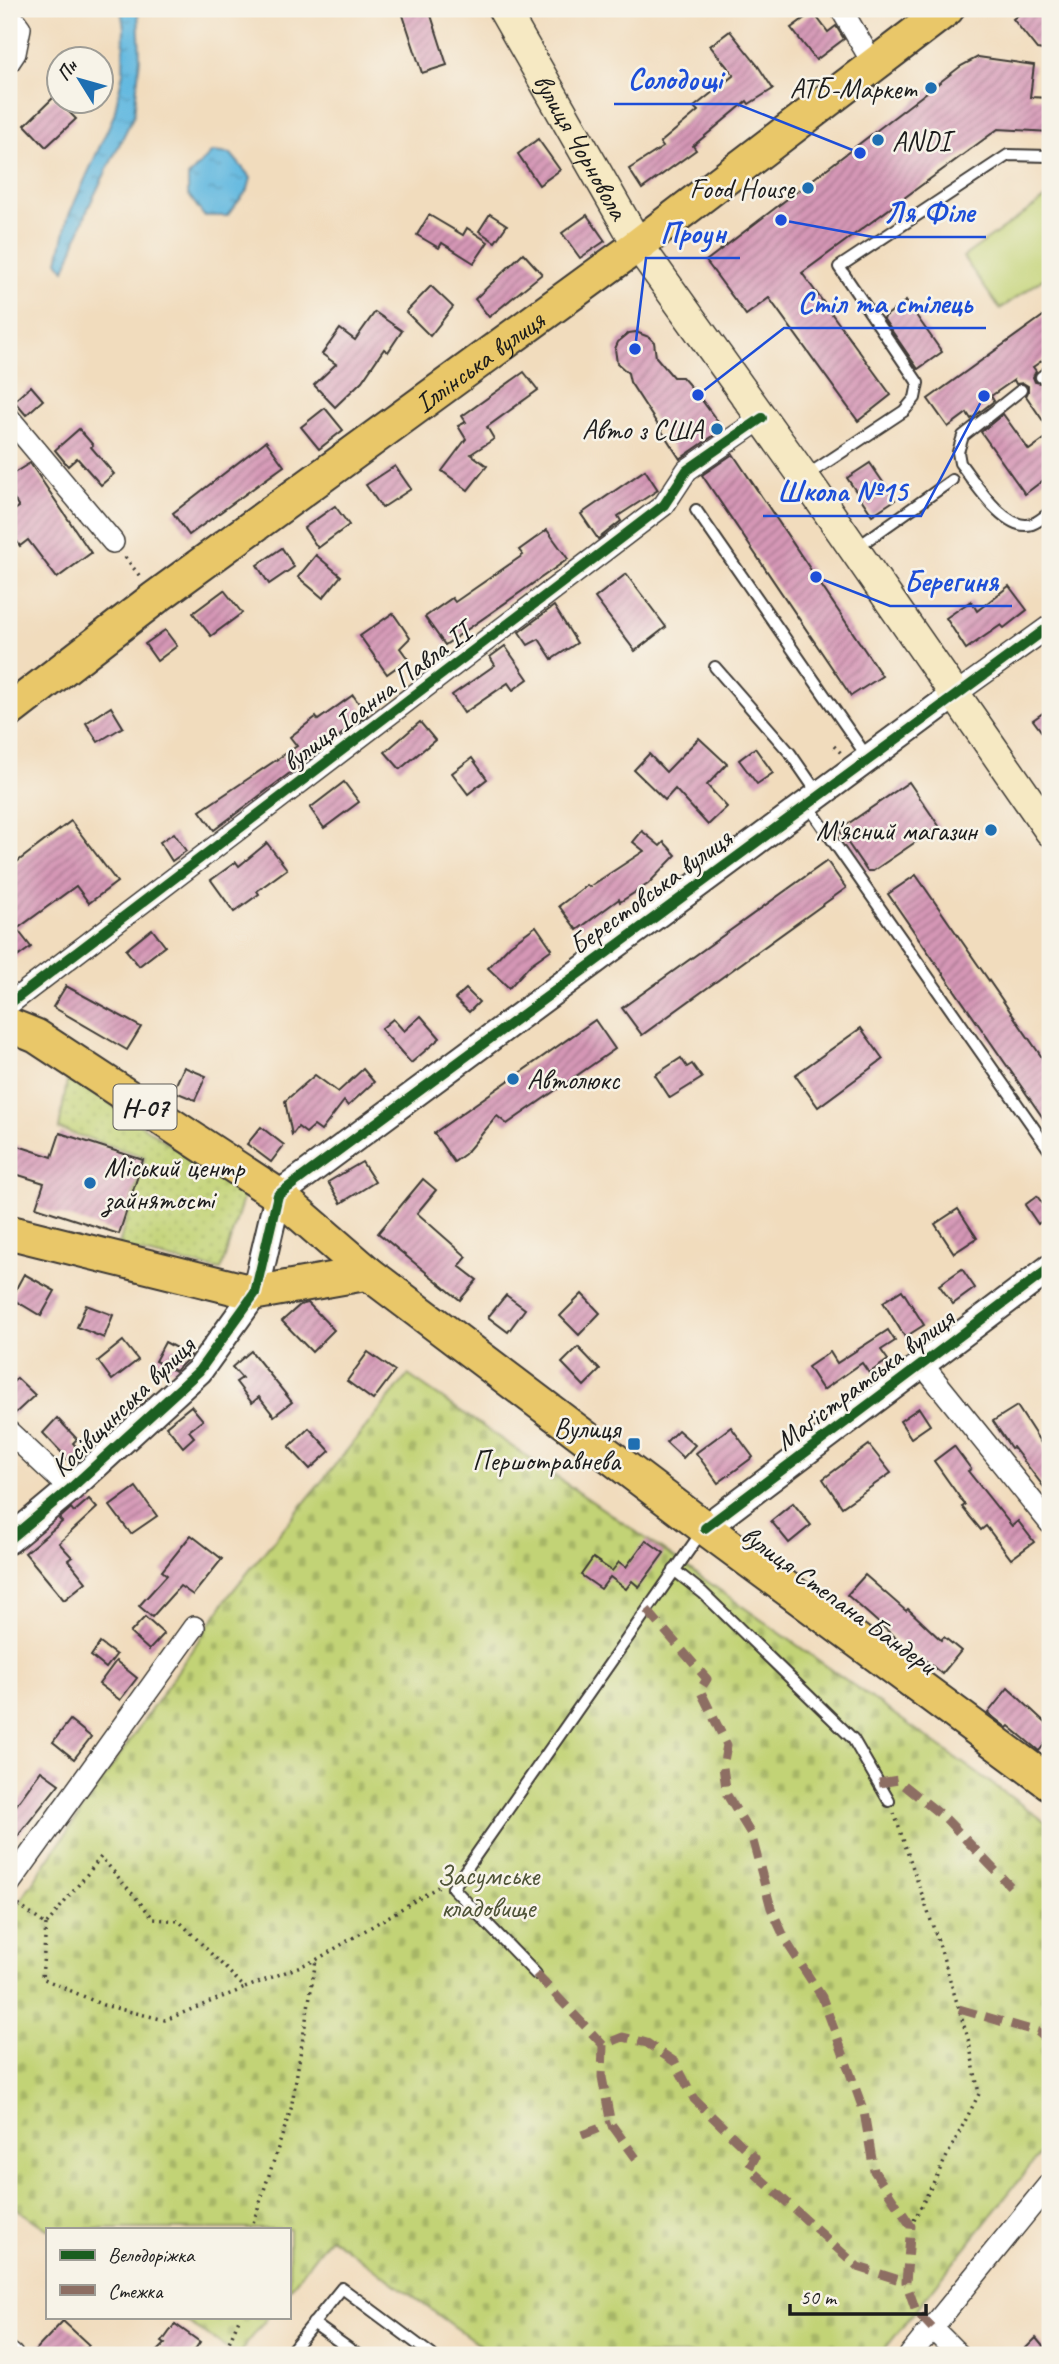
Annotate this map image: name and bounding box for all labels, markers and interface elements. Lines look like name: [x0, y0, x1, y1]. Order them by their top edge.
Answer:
north arrow: [46, 46, 116, 116]
callout: Солодощі: [614, 53, 737, 104]
text: Пн: [52, 54, 84, 86]
text: Солодощі: [628, 60, 726, 98]
street label: вулиця Чорновола: [525, 67, 637, 227]
place label: АТБ-Маркет: [790, 71, 918, 106]
marker: АТБ-Маркет: [923, 80, 939, 96]
place label: ANDI: [892, 123, 956, 158]
marker: ANDI: [870, 132, 886, 148]
place label: Food House: [690, 171, 796, 206]
marker: Food House: [800, 180, 816, 196]
callout: Ля Філе: [873, 186, 986, 237]
text: Ля Філе: [884, 193, 977, 231]
callout: Проун: [646, 207, 740, 258]
text: Проун: [660, 214, 727, 253]
callout: Стіл та стілець: [784, 277, 986, 328]
text: Стіл та стілець: [798, 284, 974, 322]
street label: Іллінська вулиця: [407, 302, 552, 421]
place label: Авто з США: [582, 412, 705, 447]
marker: Авто з США: [709, 421, 725, 437]
callout: Школа №15: [763, 465, 921, 516]
text: Школа №15: [777, 472, 910, 510]
callout: Берегиня: [890, 555, 1012, 606]
text: Берегиня: [904, 562, 1000, 600]
street label: вулиця Іоанна Павла II: [275, 610, 482, 779]
place label: М'ясний магазин: [816, 813, 978, 848]
street label: Берестовська вулиця: [562, 820, 739, 962]
marker: М'ясний магазин: [983, 822, 999, 838]
place label: Автолюкс: [527, 1062, 620, 1097]
marker: Автолюкс: [505, 1071, 521, 1087]
road number: Н-07: [114, 1084, 176, 1130]
place label: Міський центр зайнятості: [100, 1150, 246, 1218]
marker: Міський центр зайнятості: [82, 1175, 98, 1191]
street label: Маґістратська вулиця: [768, 1299, 962, 1458]
street label: Косівщинська вулиця: [43, 1327, 203, 1484]
place label: Вулиця Першотравнева: [472, 1411, 622, 1478]
marker: Вулиця Першотравнева: [626, 1436, 642, 1452]
street label: вулиця Степана Бандери: [734, 1517, 945, 1684]
park label: Засумське кладовище: [437, 1858, 541, 1925]
legend: [46, 2228, 290, 2318]
text: Велодоріжка: [108, 2242, 196, 2268]
scale bar: [790, 2273, 926, 2317]
text: Стежка: [108, 2278, 164, 2304]
text: 50 m: [800, 2284, 838, 2310]

